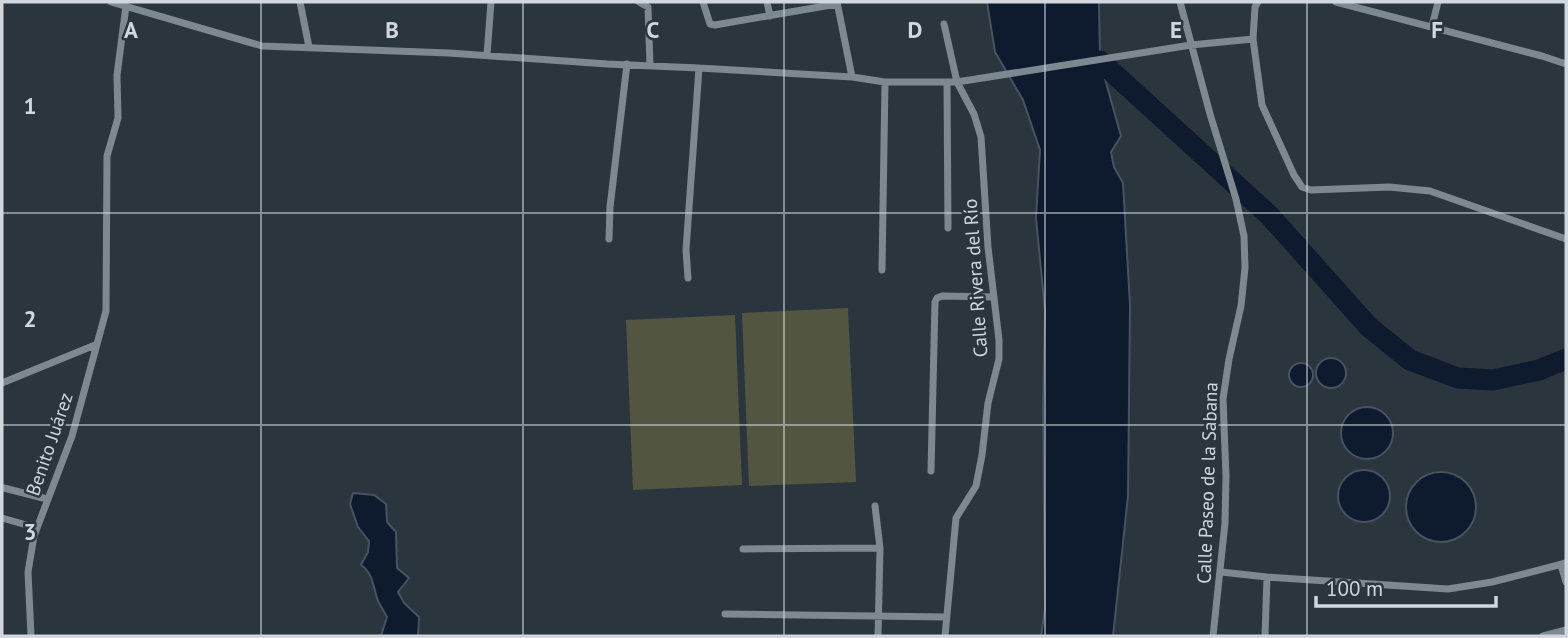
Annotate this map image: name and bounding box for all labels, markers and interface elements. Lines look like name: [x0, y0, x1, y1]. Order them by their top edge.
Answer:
text: A: [124, 15, 138, 44]
text: B: [385, 15, 399, 44]
text: C: [647, 15, 660, 44]
text: D: [908, 15, 922, 44]
text: E: [1170, 15, 1182, 44]
text: F: [1431, 15, 1443, 44]
text: 1: [23, 91, 37, 120]
street label: Calle Rivera del Río: [957, 198, 993, 358]
text: 2: [23, 304, 37, 333]
street label: Calle Paseo de la Sabana: [1191, 382, 1223, 584]
street label: Benito Juárez: [20, 389, 78, 499]
text: 3: [23, 517, 37, 546]
scale bar: [1316, 564, 1496, 608]
text: 100 m: [1326, 575, 1383, 602]

